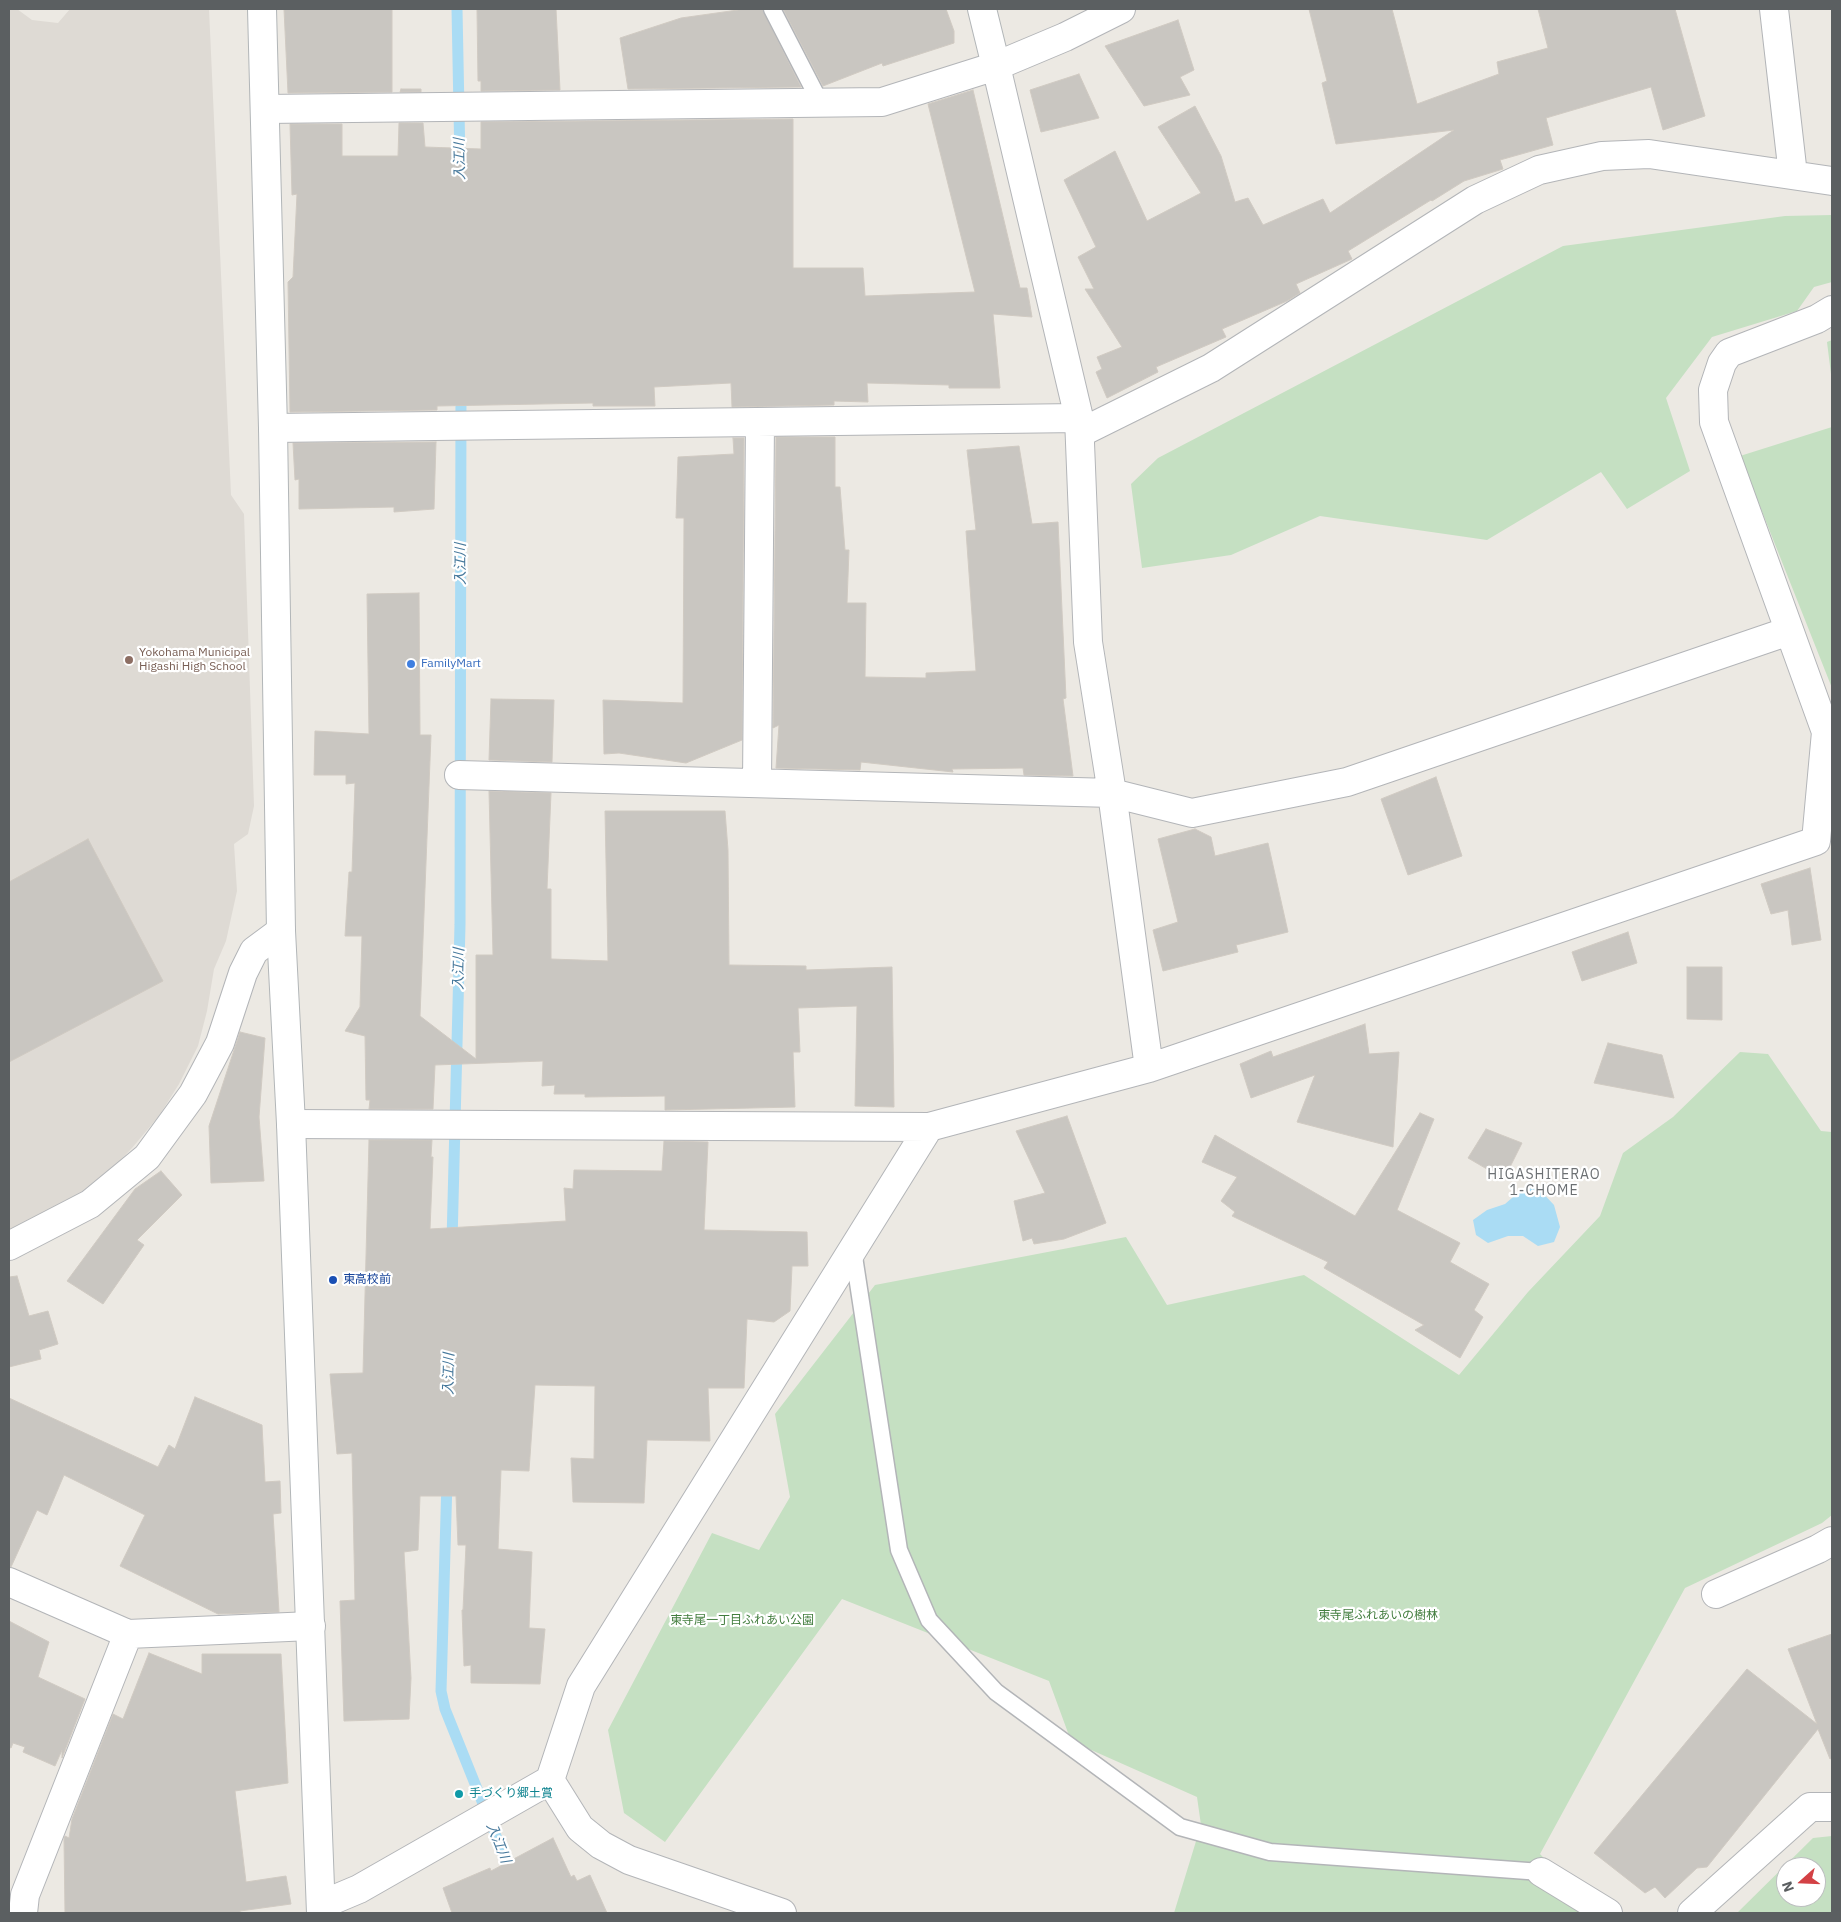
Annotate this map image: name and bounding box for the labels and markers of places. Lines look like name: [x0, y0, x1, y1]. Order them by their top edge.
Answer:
place label: Yokohama Municipal Higashi High School: [139, 646, 250, 674]
marker: Yokohama Municipal Higashi High School: [123, 654, 135, 666]
place label: FamilyMart: [421, 657, 481, 671]
marker: FamilyMart: [405, 658, 417, 670]
place label: 東高校前: [343, 1273, 391, 1287]
marker: 東高校前: [327, 1274, 339, 1286]
place label: 手づくり郷土賞: [469, 1787, 553, 1801]
marker: 手づくり郷土賞: [453, 1788, 465, 1800]

